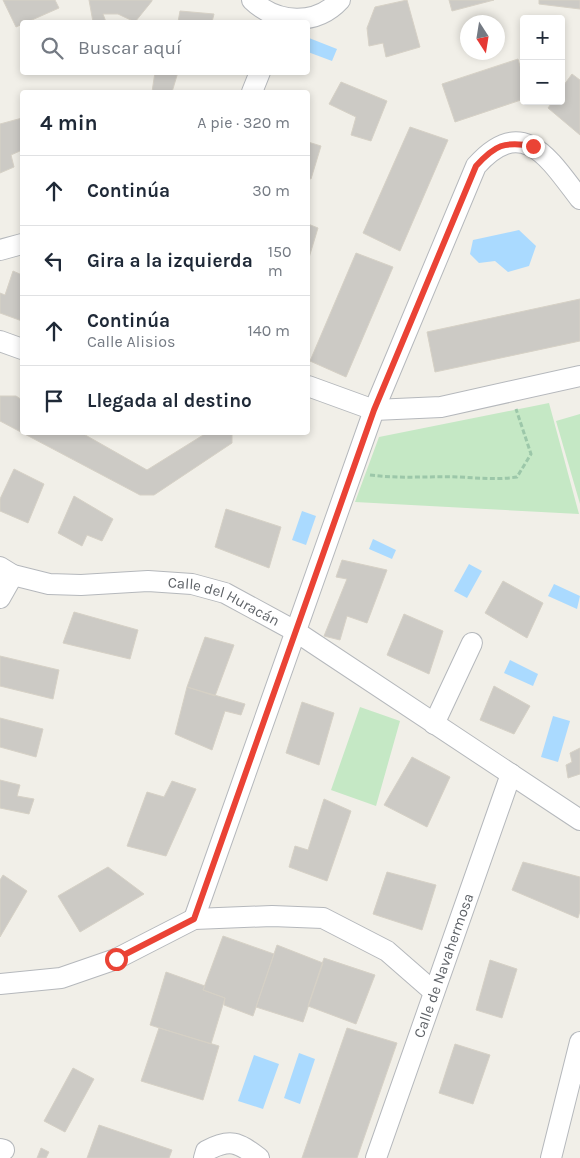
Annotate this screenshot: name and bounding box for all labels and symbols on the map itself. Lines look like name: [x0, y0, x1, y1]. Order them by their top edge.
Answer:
north arrow: [460, 15, 505, 60]
route end: [522, 135, 545, 158]
street label: Calle del Huracán: [167, 573, 283, 630]
street label: Calle de Navahermosa: [410, 891, 477, 1040]
route start: [105, 948, 128, 971]

